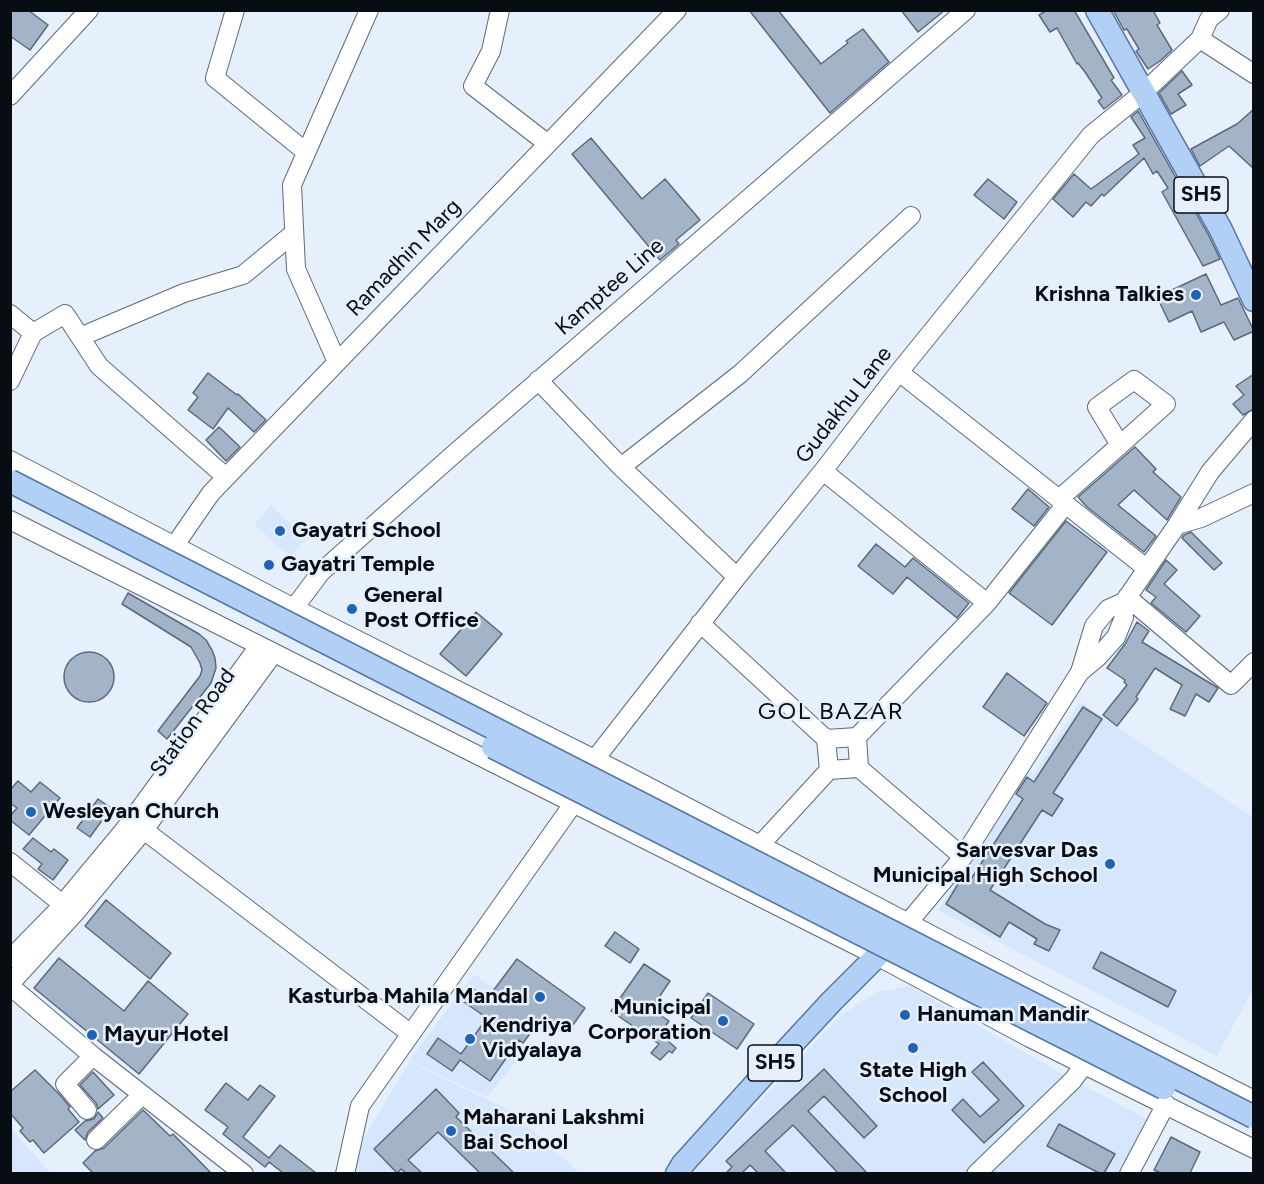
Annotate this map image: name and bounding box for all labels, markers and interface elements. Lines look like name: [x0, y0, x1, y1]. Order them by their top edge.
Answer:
road number: SH5: [1174, 177, 1228, 213]
street label: Ramadhin Marg: [341, 194, 467, 322]
street label: Kamptee Line: [550, 233, 670, 341]
place label: Krishna Talkies: [1035, 282, 1184, 308]
marker: Krishna Talkies: [1189, 288, 1203, 302]
street label: Gudakhu Lane: [790, 341, 898, 469]
place label: Gayatri School: [292, 518, 441, 544]
marker: Gayatri School: [273, 524, 287, 538]
place label: Gayatri Temple: [281, 552, 435, 578]
marker: Gayatri Temple: [262, 558, 276, 572]
place label: General Post Office: [364, 583, 479, 634]
marker: General Post Office: [345, 602, 359, 616]
street label: Station Road: [145, 664, 241, 782]
district label: GOL BAZAR: [758, 698, 904, 726]
place label: Wesleyan Church: [43, 799, 219, 825]
marker: Wesleyan Church: [24, 805, 38, 819]
place label: Sarvesvar Das Municipal High School: [873, 838, 1098, 890]
marker: Sarvesvar Das Municipal High School: [1103, 857, 1117, 871]
place label: Kasturba Mahila Mandal: [288, 984, 528, 1010]
marker: Kasturba Mahila Mandal: [533, 990, 547, 1004]
place label: Municipal Corporation: [588, 995, 711, 1046]
place label: Hanuman Mandir: [917, 1002, 1089, 1028]
marker: Hanuman Mandir: [898, 1008, 912, 1022]
place label: Kendriya Vidyalaya: [482, 1013, 582, 1064]
marker: Municipal Corporation: [716, 1014, 730, 1028]
place label: Mayur Hotel: [104, 1022, 229, 1048]
marker: Mayur Hotel: [85, 1028, 99, 1042]
marker: Kendriya Vidyalaya: [463, 1032, 477, 1046]
marker: State High School: [906, 1041, 920, 1055]
road number: SH5: [748, 1045, 802, 1081]
place label: State High School: [859, 1058, 967, 1110]
place label: Maharani Lakshmi Bai School: [463, 1105, 645, 1156]
marker: Maharani Lakshmi Bai School: [444, 1124, 458, 1138]

